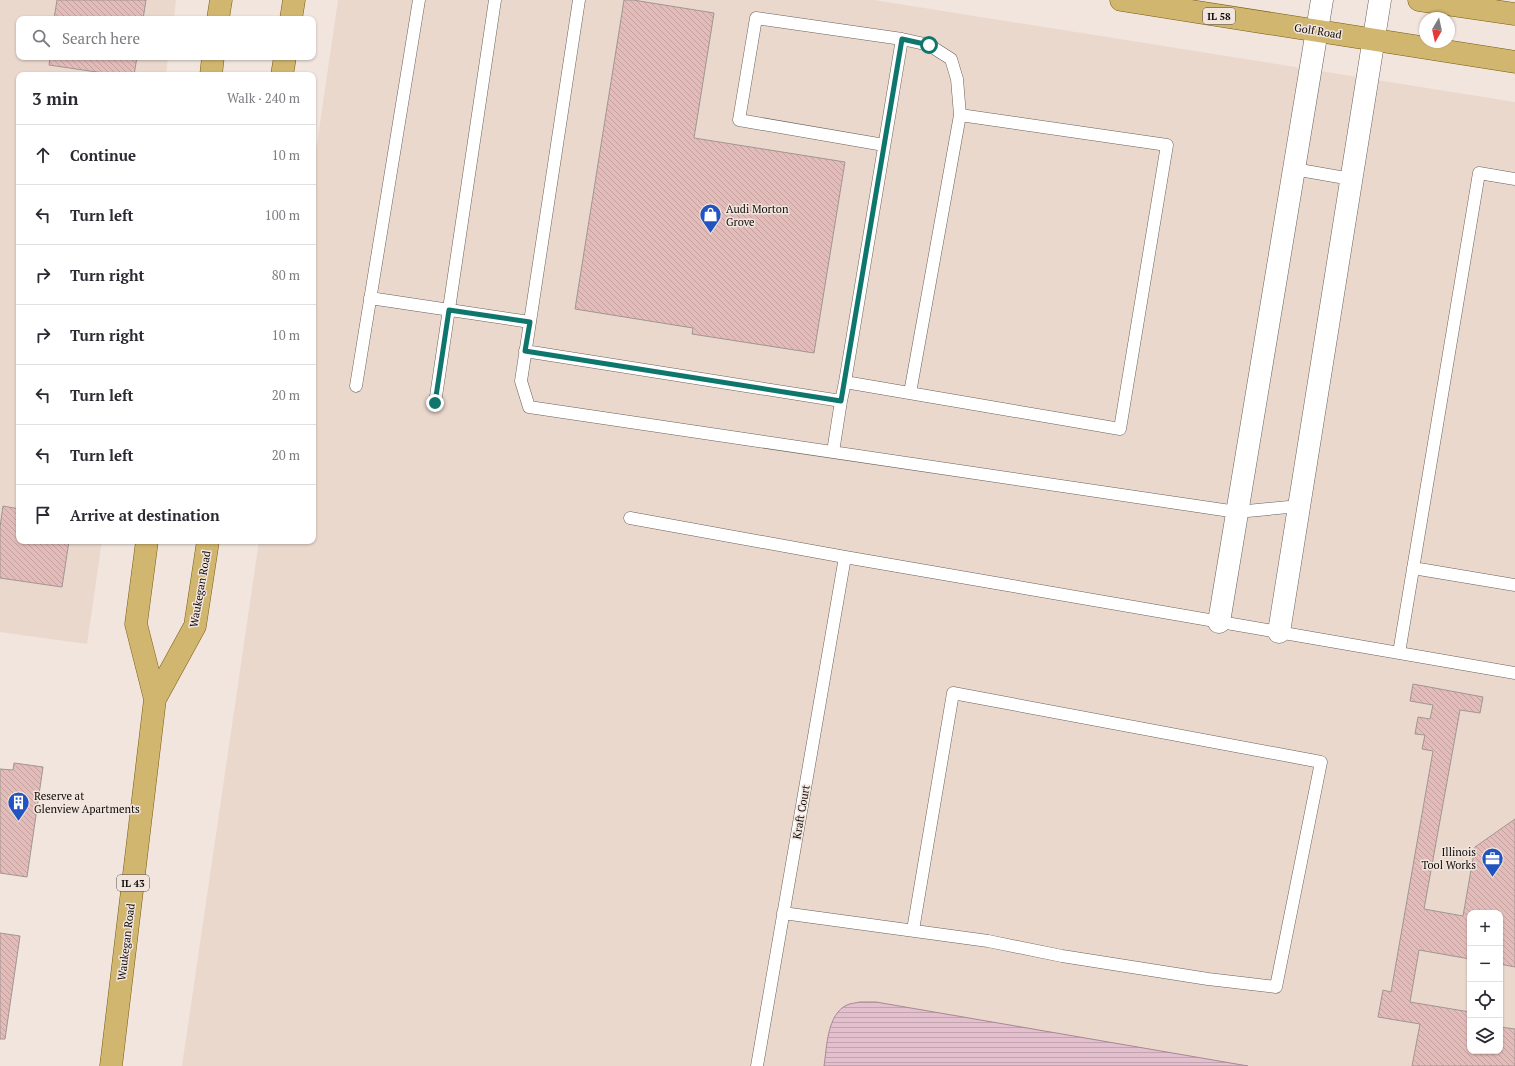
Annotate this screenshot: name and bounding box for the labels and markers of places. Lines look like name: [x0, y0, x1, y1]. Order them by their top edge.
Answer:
shop icon: Audi Morton Grove: [697, 202, 723, 235]
place label: Audi Morton Grove: [726, 202, 789, 229]
building icon: Reserve at Glenview Apartments: [5, 789, 31, 822]
place label: Reserve at Glenview Apartments: [34, 789, 140, 816]
place label: Illinois Tool Works: [1421, 845, 1476, 872]
office icon: Illinois Tool Works: [1479, 845, 1505, 878]

